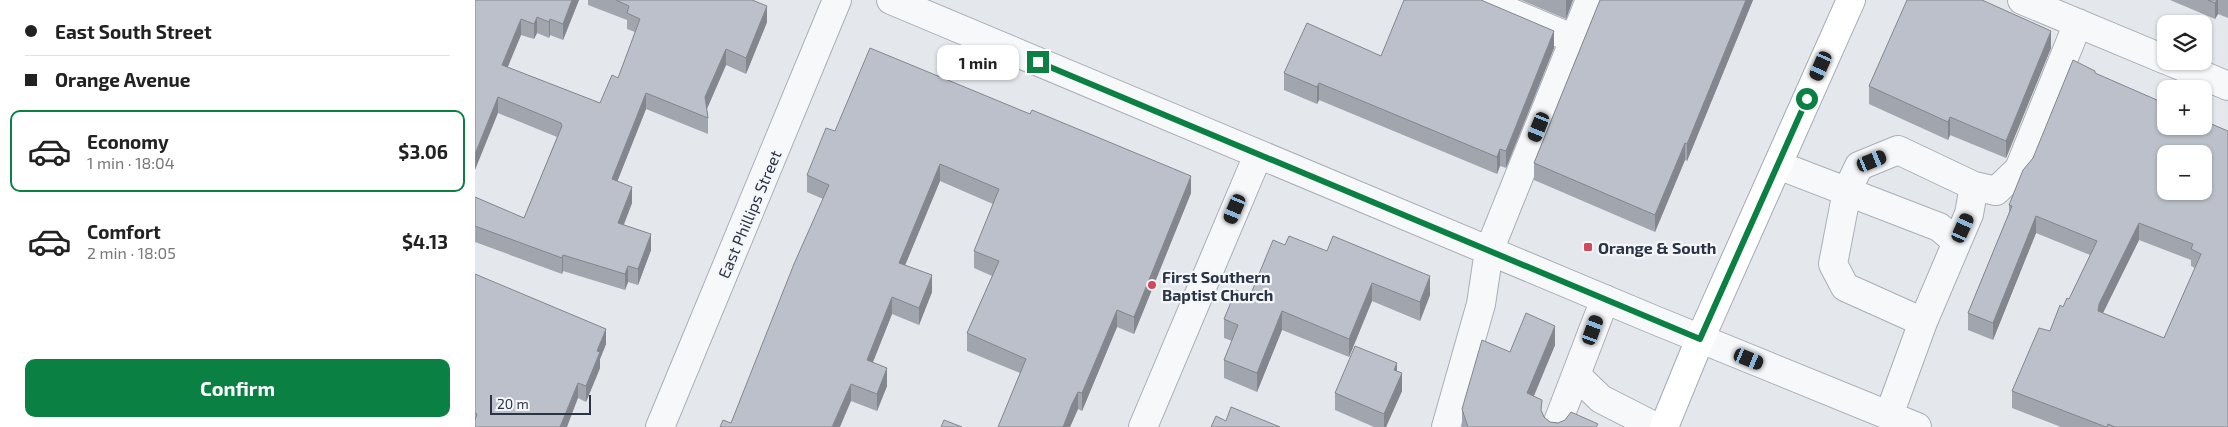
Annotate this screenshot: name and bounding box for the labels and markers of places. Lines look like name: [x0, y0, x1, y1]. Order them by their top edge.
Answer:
place label: Orange & South: [1598, 238, 1716, 257]
marker: Orange & South: [1582, 241, 1594, 253]
place label: First Southern Baptist Church: [1162, 267, 1273, 304]
marker: First Southern Baptist Church: [1146, 279, 1158, 291]

